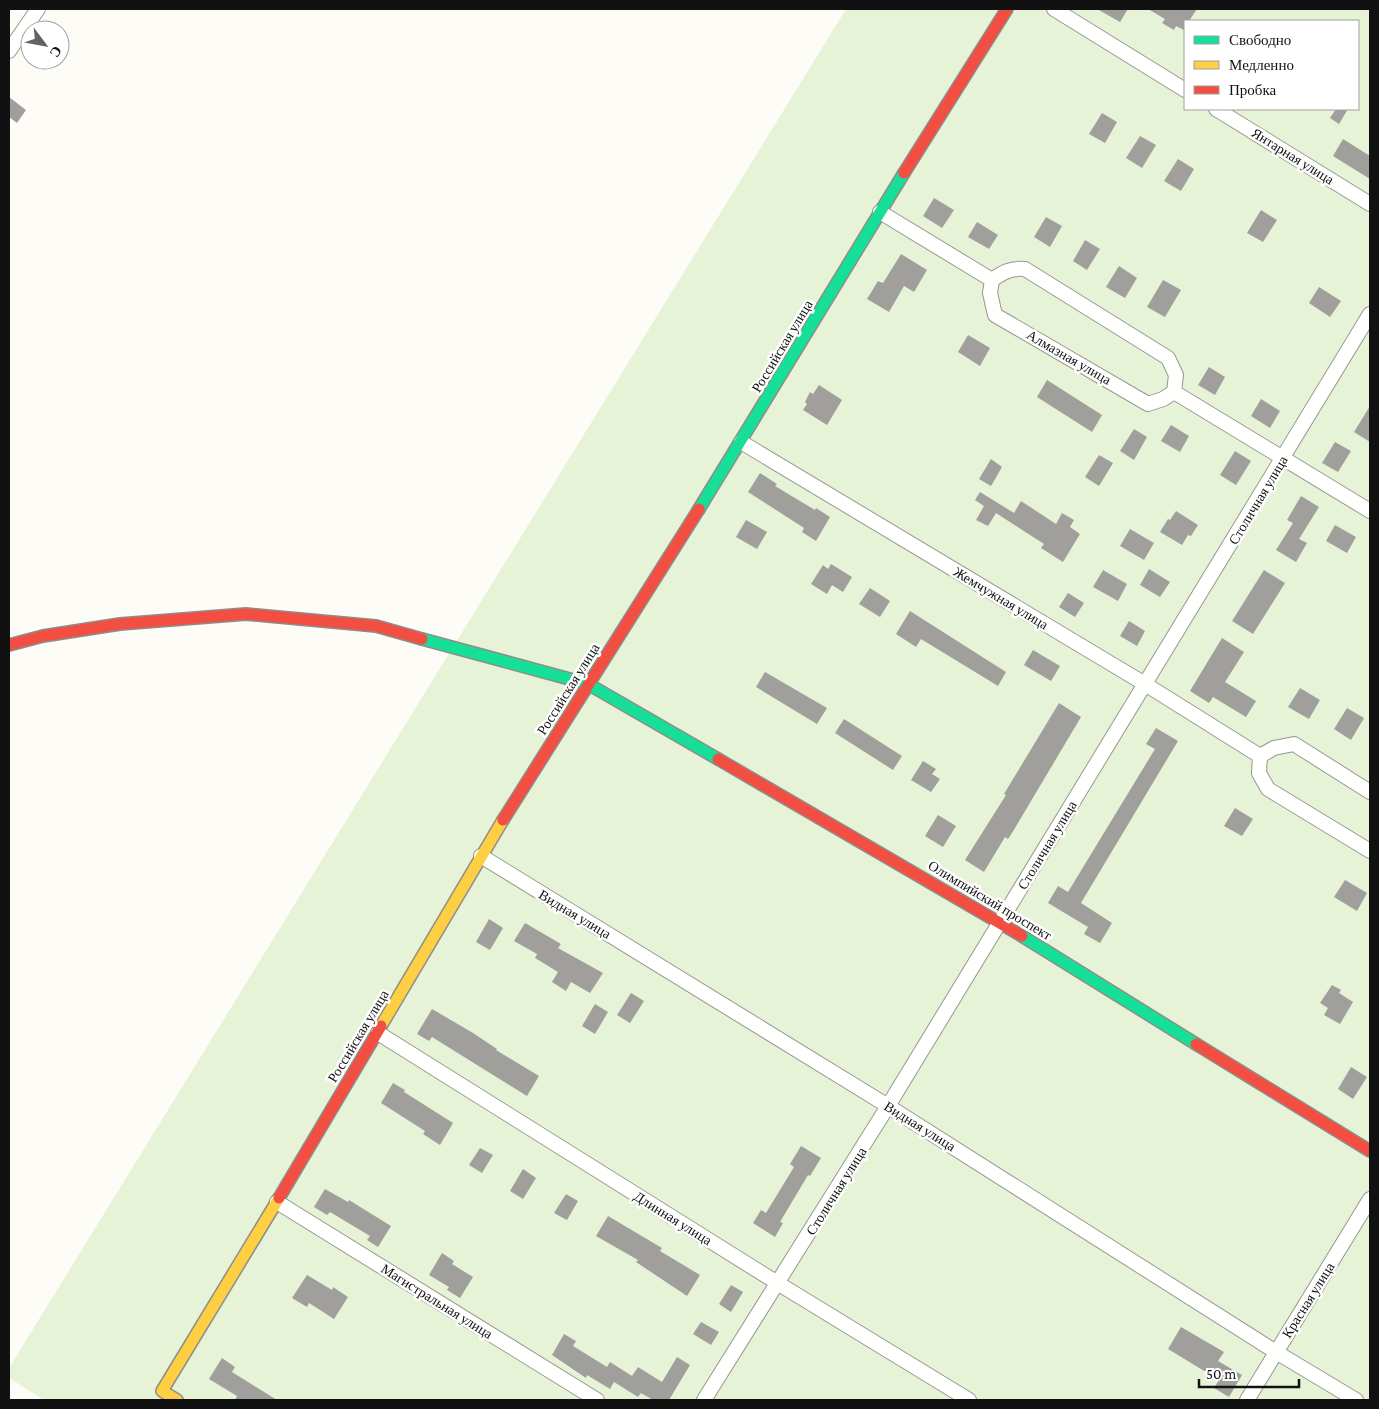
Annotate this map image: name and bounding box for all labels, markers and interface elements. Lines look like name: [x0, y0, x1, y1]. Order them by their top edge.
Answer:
north arrow: [20, 20, 70, 70]
legend: [1184, 20, 1359, 110]
text: Свободно: [1229, 32, 1291, 48]
text: С: [47, 43, 65, 60]
text: Медленно: [1229, 57, 1294, 73]
text: Пробка: [1229, 82, 1277, 98]
street label: Янтарная улица: [1249, 124, 1338, 188]
street label: Российская улица: [748, 296, 816, 395]
street label: Алмазная улица: [1024, 326, 1115, 388]
street label: Столичная улица: [1225, 452, 1291, 547]
street label: Жемчужная улица: [951, 563, 1052, 633]
street label: Российская улица: [533, 640, 603, 738]
street label: Столичная улица: [1014, 797, 1080, 892]
street label: Олимпийский проспект: [925, 857, 1055, 943]
street label: Видная улица: [536, 886, 615, 942]
street label: Российская улица: [324, 986, 392, 1085]
street label: Видная улица: [881, 1098, 959, 1155]
street label: Столичная улица: [803, 1143, 870, 1238]
street label: Длинная улица: [631, 1188, 716, 1249]
street label: Красная улица: [1278, 1259, 1338, 1341]
street label: Магистральная улица: [378, 1260, 496, 1342]
scale bar: [1199, 1356, 1299, 1388]
text: 50 m: [1206, 1366, 1236, 1382]

